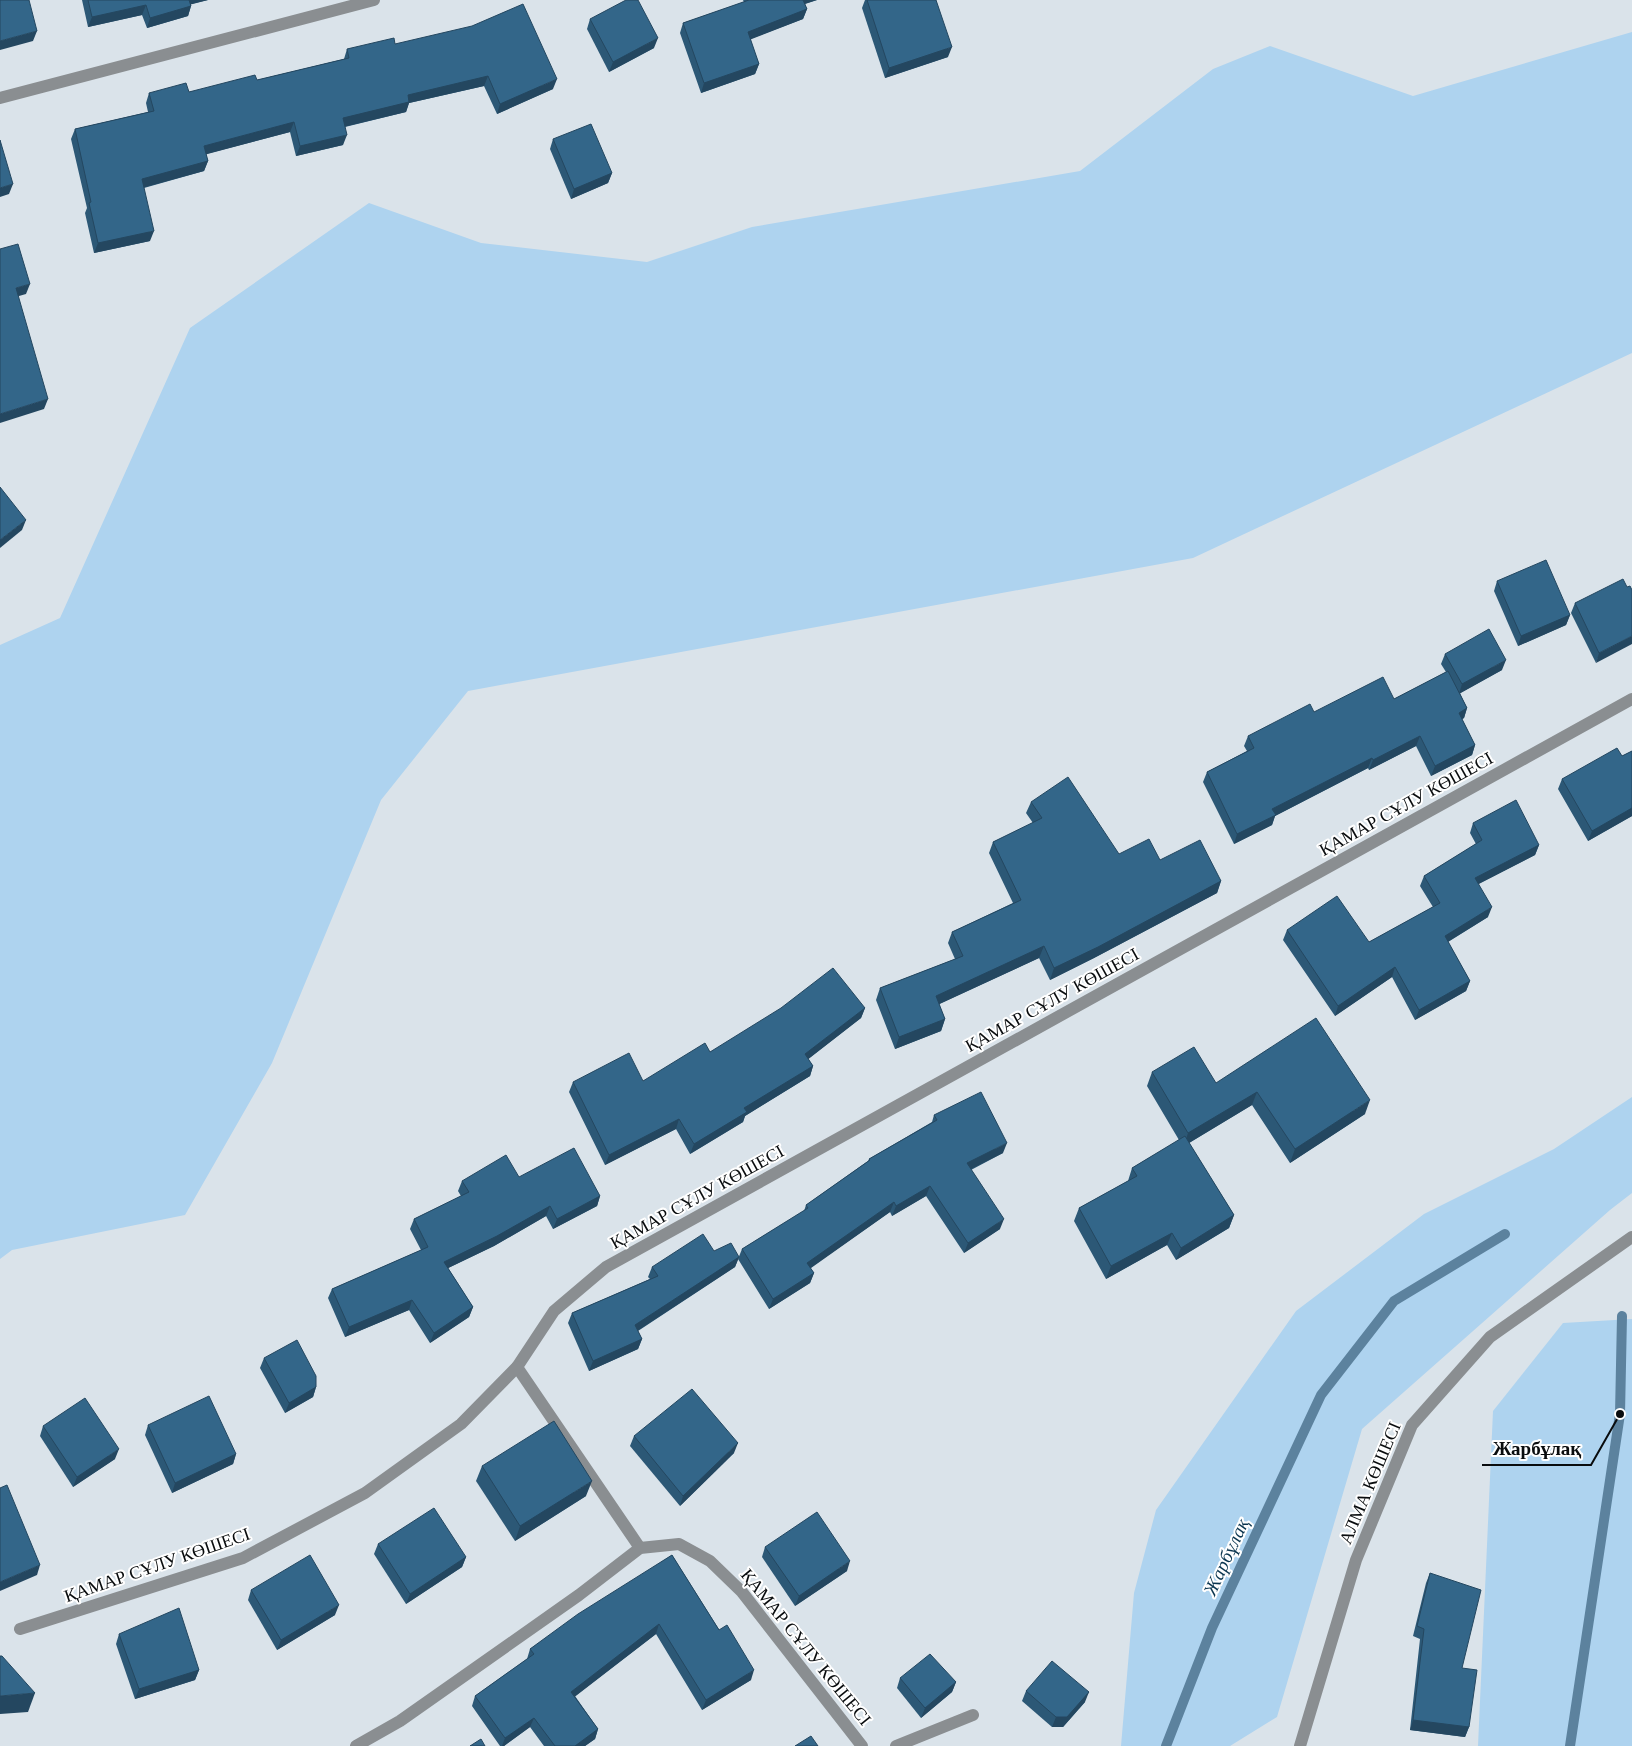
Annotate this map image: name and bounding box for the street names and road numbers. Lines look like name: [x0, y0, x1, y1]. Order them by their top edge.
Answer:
street label: ҚАМАР СҰЛУ КӨШЕСІ: [1316, 748, 1496, 860]
street label: ҚАМАР СҰЛУ КӨШЕСІ: [962, 944, 1142, 1056]
street label: ҚАМАР СҰЛУ КӨШЕСІ: [607, 1141, 787, 1253]
street label: АЛМА КӨШЕСІ: [1335, 1419, 1405, 1547]
street label: ҚАМАР СҰЛУ КӨШЕСІ: [61, 1524, 253, 1606]
street label: ҚАМАР СҰЛУ КӨШЕСІ: [737, 1565, 875, 1729]

